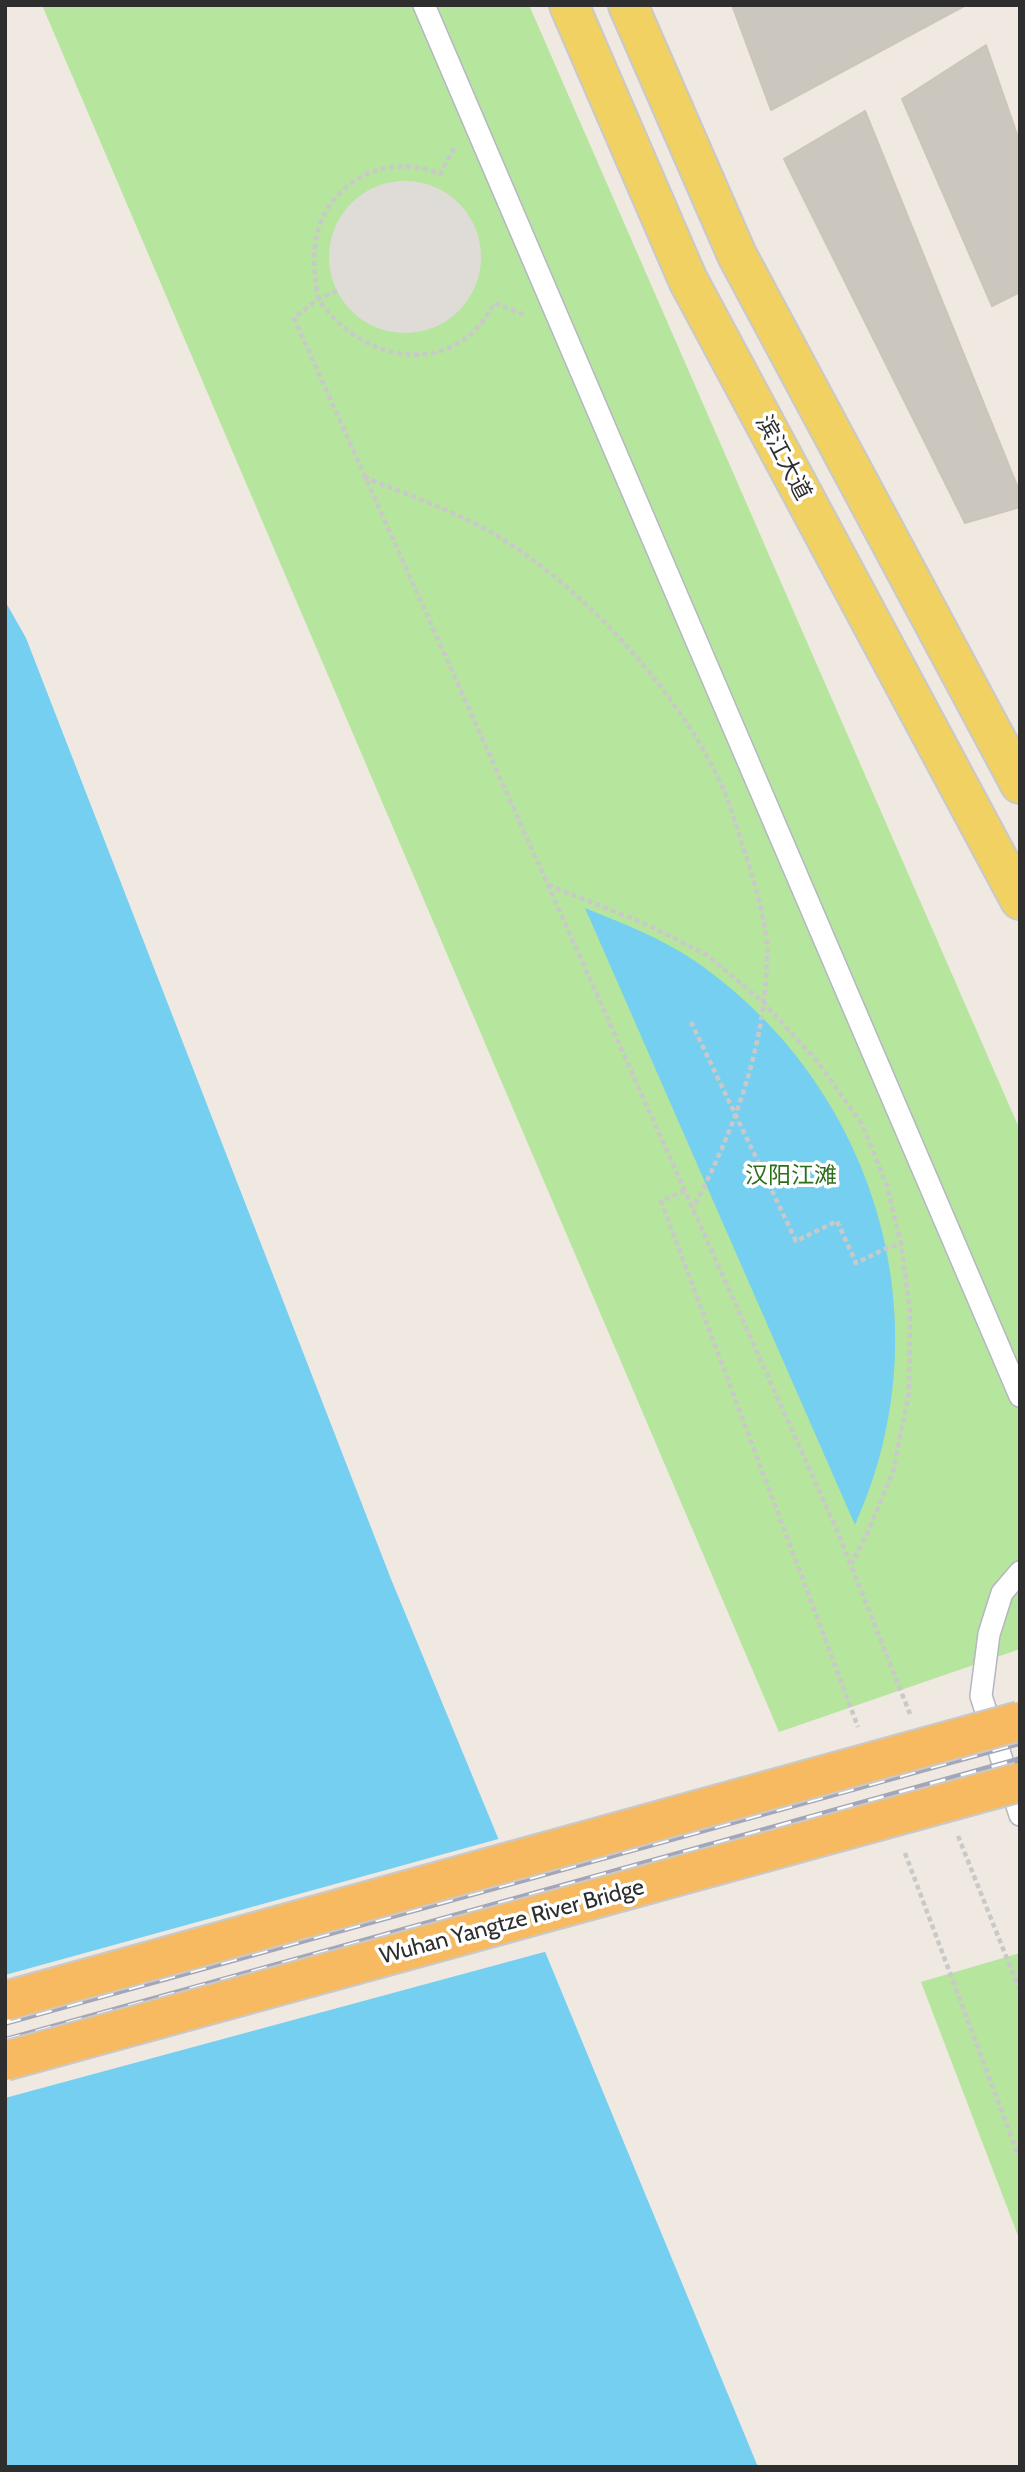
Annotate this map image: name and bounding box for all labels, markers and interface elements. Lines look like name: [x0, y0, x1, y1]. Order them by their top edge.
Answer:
street label: 滨江大道: [749, 411, 817, 505]
park label: 汉阳江滩: [745, 1162, 837, 1190]
street label: Wuhan Yangtze River Bridge: [377, 1873, 647, 1971]

